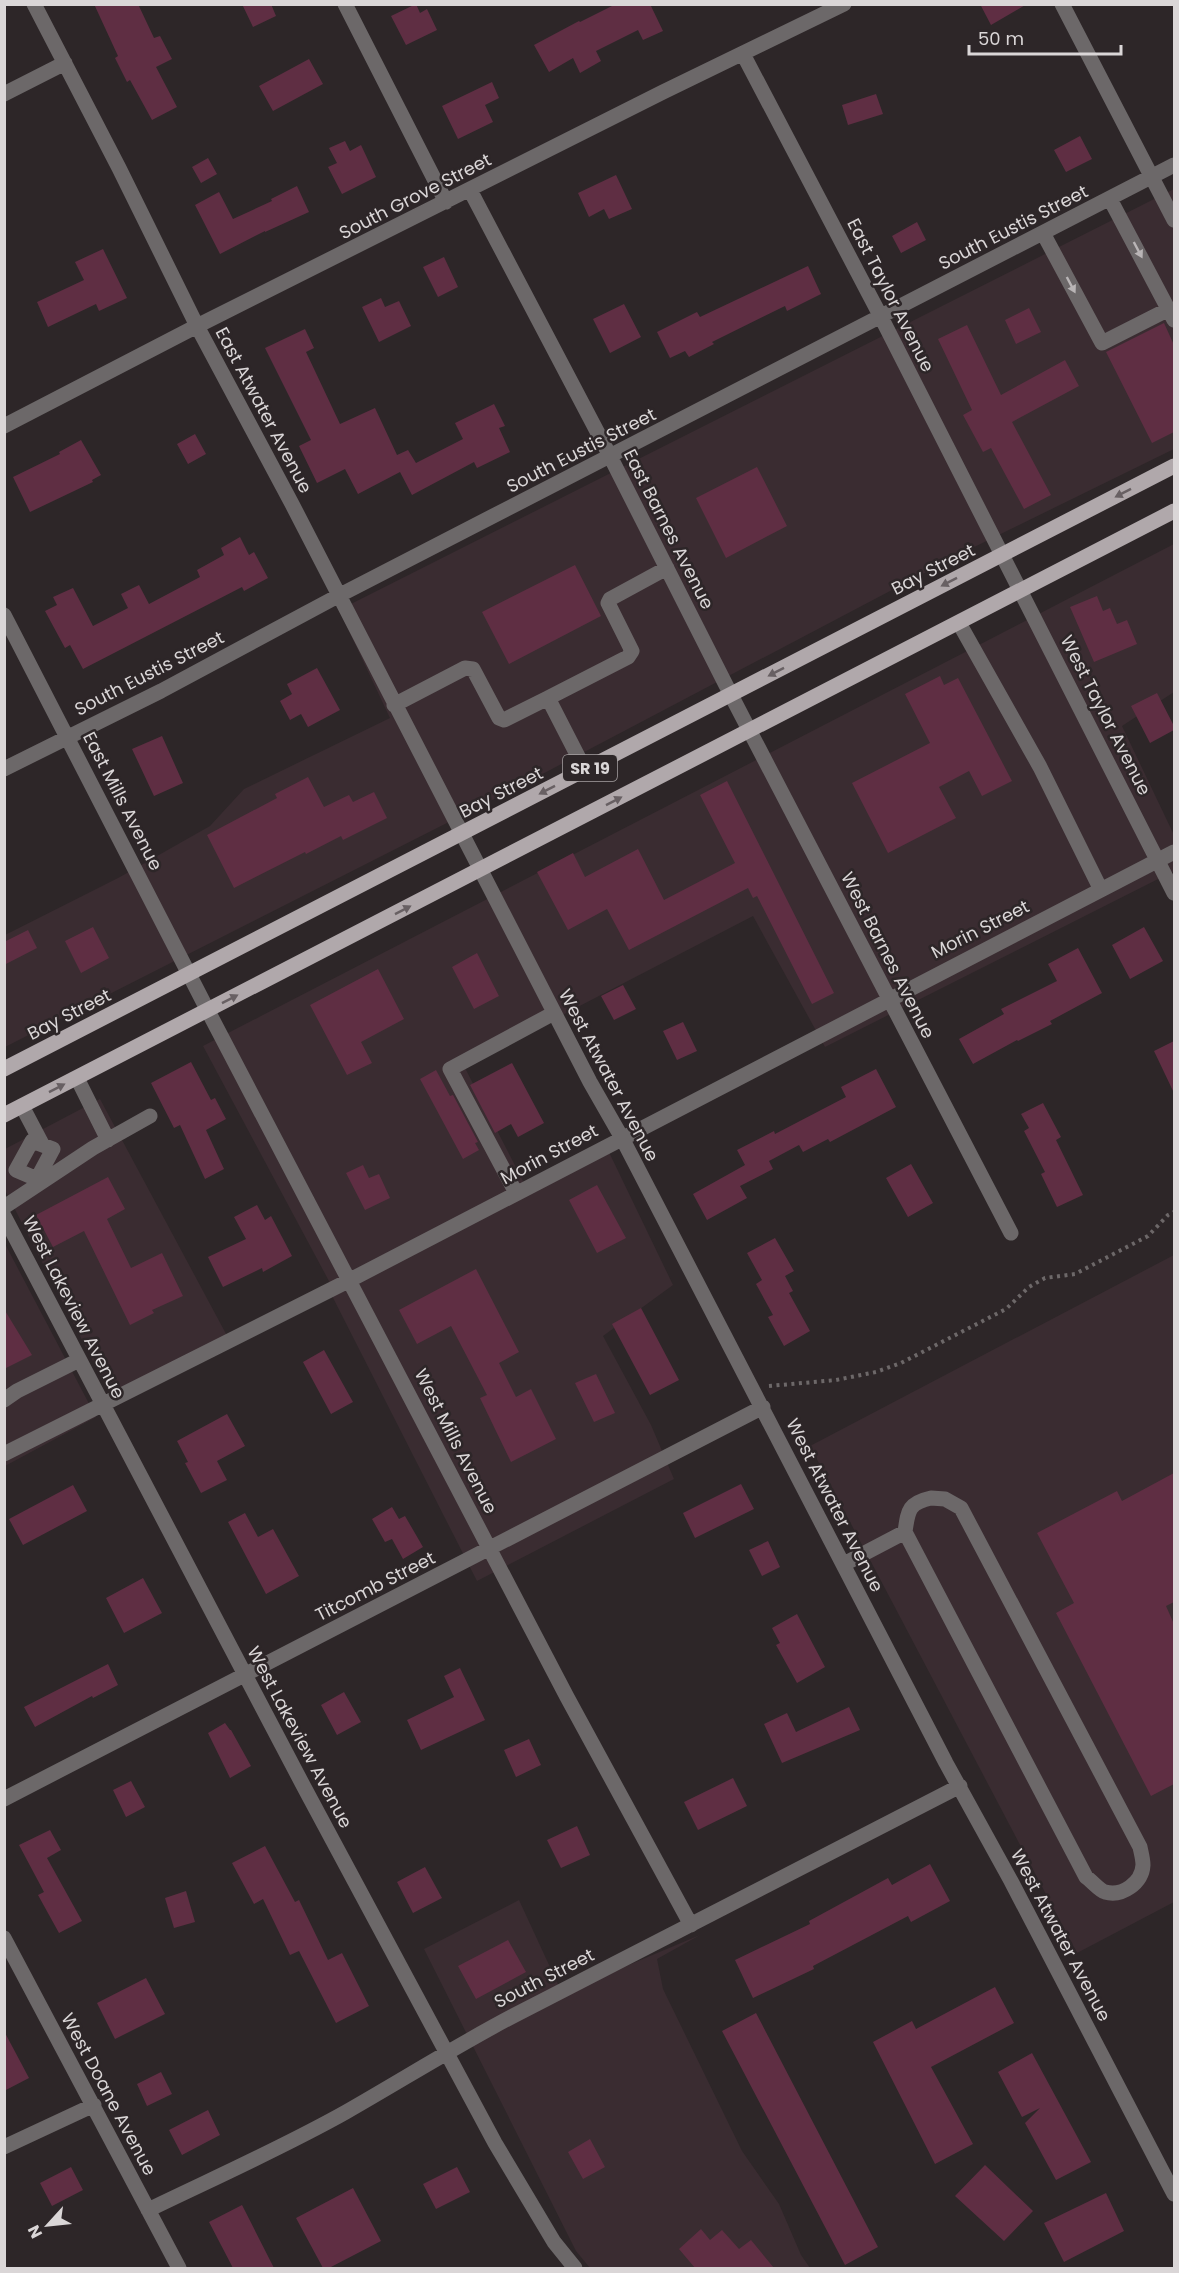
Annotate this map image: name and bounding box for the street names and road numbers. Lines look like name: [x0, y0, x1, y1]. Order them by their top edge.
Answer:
street label: South Grove Street: [335, 147, 495, 245]
street label: South Eustis Street: [934, 179, 1092, 275]
street label: East Taylor Avenue: [841, 214, 941, 376]
street label: East Atwater Avenue: [210, 323, 318, 497]
street label: South Eustis Street: [502, 402, 660, 498]
street label: East Barnes Avenue: [618, 445, 720, 613]
street label: Bay Street: [887, 537, 979, 601]
street label: South Eustis Street: [70, 625, 228, 721]
street label: West Taylor Avenue: [1055, 631, 1157, 799]
street label: East Mills Avenue: [77, 727, 169, 875]
road number: SR 19: [563, 755, 617, 781]
street label: Bay Street: [455, 760, 547, 824]
street label: West Barnes Avenue: [835, 867, 941, 1043]
street label: Morin Street: [927, 894, 1033, 964]
street label: Bay Street: [23, 982, 115, 1046]
street label: West Atwater Avenue: [553, 984, 665, 1166]
street label: Morin Street: [496, 1118, 602, 1190]
street label: West Lakeview Avenue: [17, 1211, 131, 1403]
street label: West Mills Avenue: [409, 1364, 503, 1518]
street label: West Atwater Avenue: [780, 1414, 890, 1596]
street label: Titcomb Street: [311, 1545, 439, 1627]
street label: West Lakeview Avenue: [241, 1642, 359, 1832]
street label: West Atwater Avenue: [1005, 1844, 1117, 2026]
street label: South Street: [490, 1942, 598, 2014]
street label: West Doane Avenue: [55, 2008, 163, 2180]

